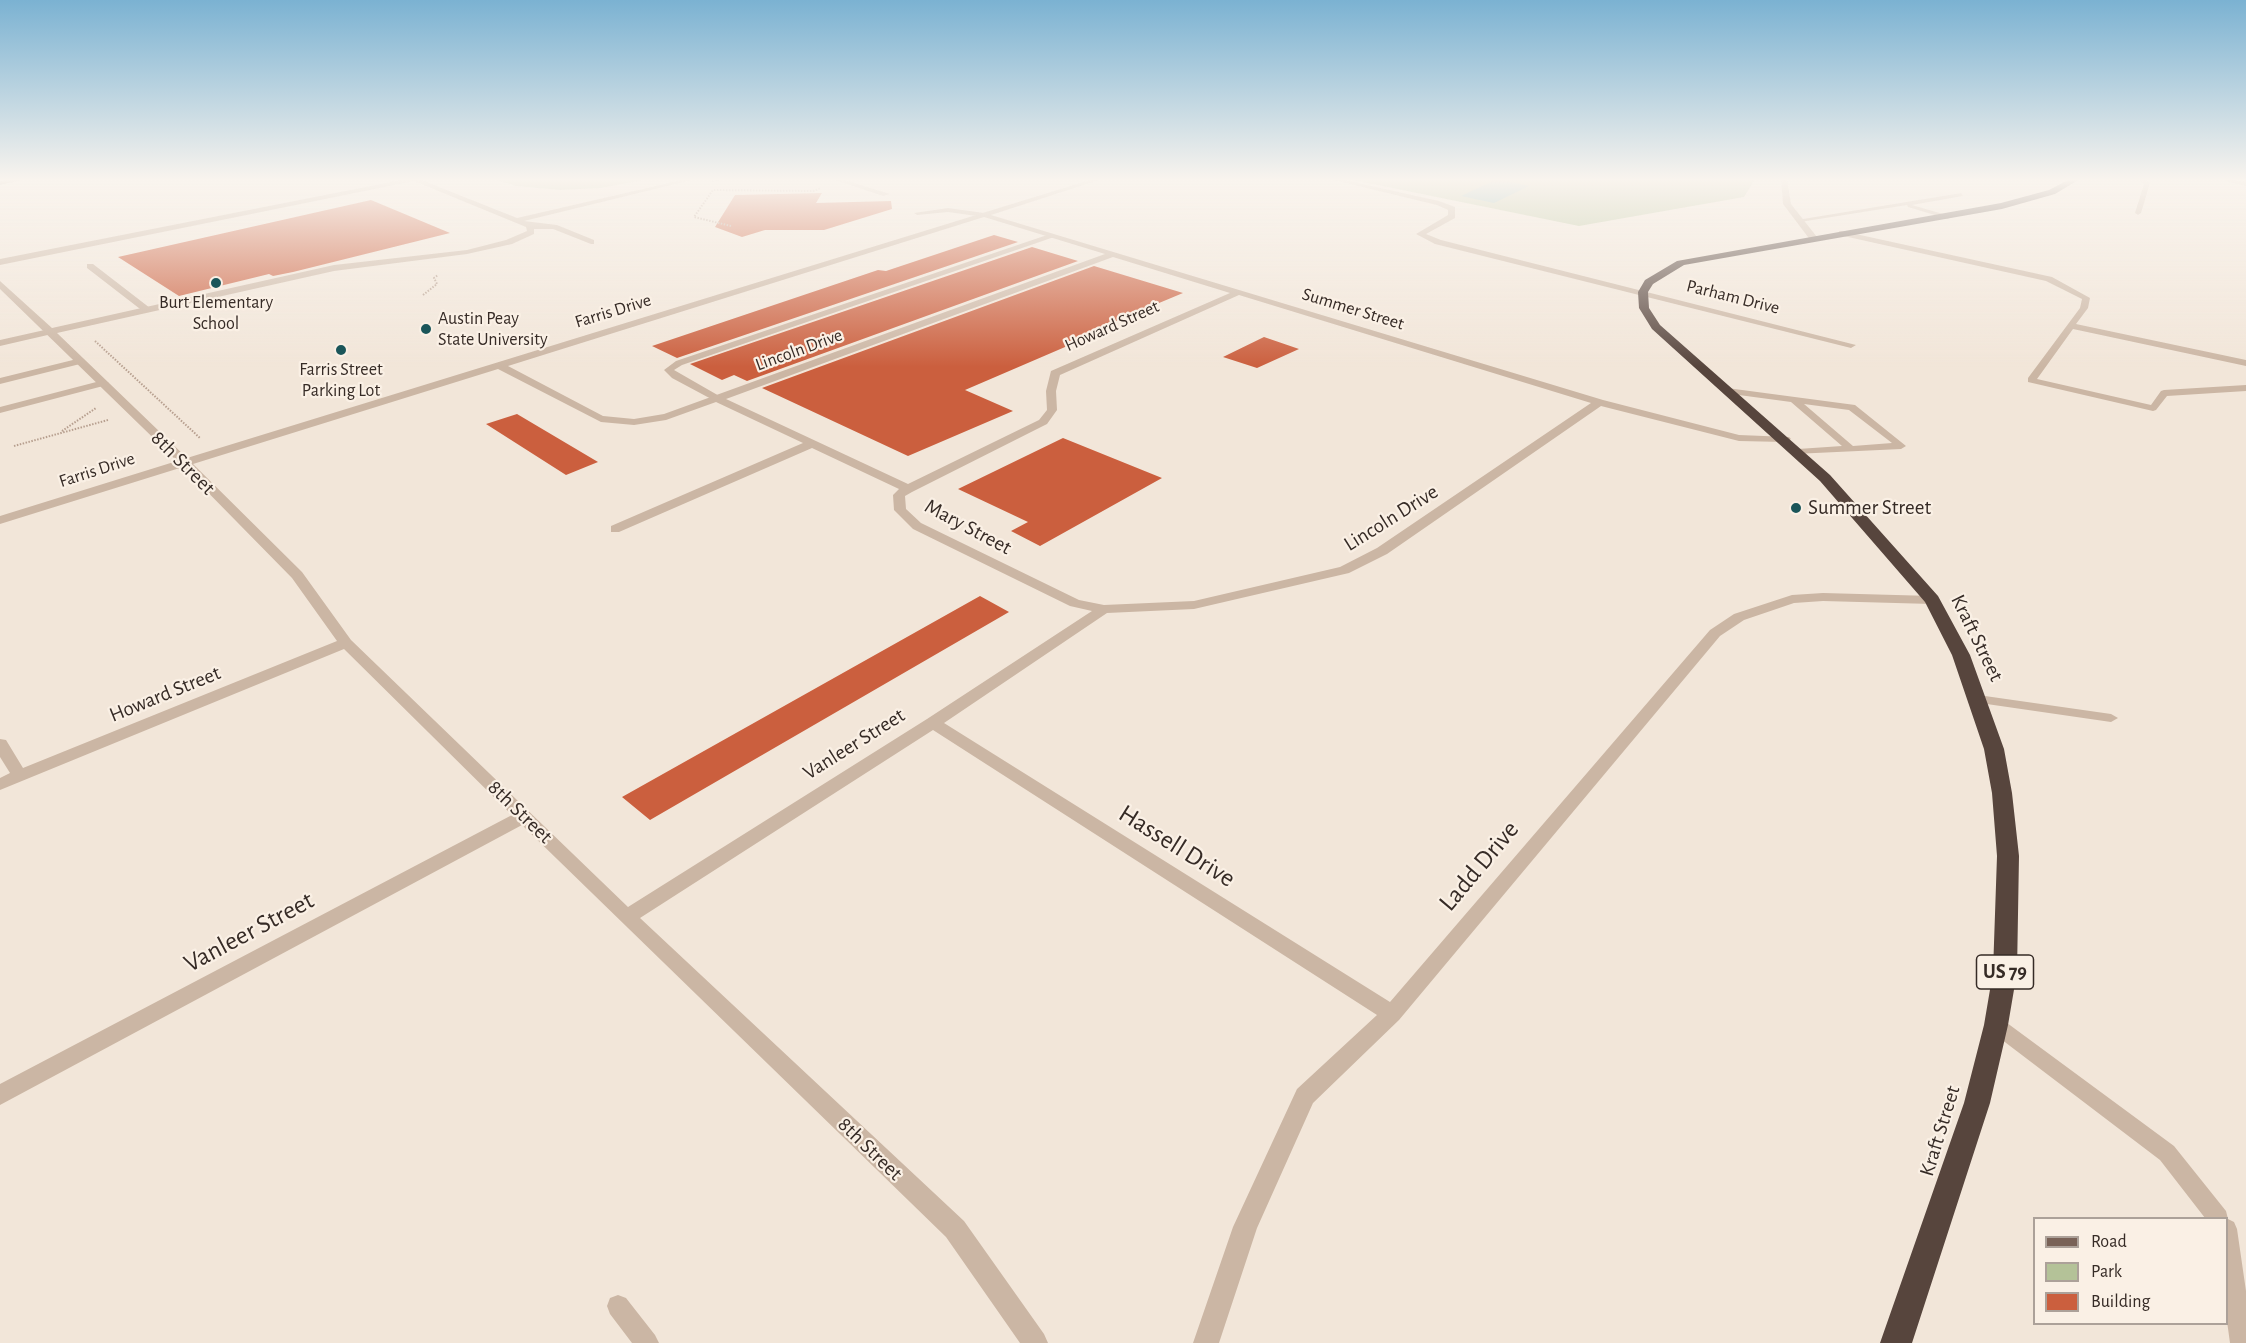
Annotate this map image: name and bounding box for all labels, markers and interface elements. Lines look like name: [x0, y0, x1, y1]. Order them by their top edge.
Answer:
street label: Parham Drive: [1684, 275, 1782, 319]
marker: Burt Elementary School: [209, 276, 223, 290]
street label: Summer Street: [1299, 283, 1407, 335]
street label: Farris Drive: [572, 289, 654, 333]
place label: Burt Elementary School: [159, 292, 273, 334]
street label: Howard Street: [1061, 296, 1163, 356]
place label: Austin Peay State University: [438, 308, 548, 350]
marker: Austin Peay State University: [419, 322, 433, 336]
street label: Lincoln Drive: [753, 324, 845, 376]
marker: Farris Street Parking Lot: [334, 343, 348, 357]
place label: Farris Street Parking Lot: [299, 359, 383, 401]
street label: 8th Street: [146, 426, 220, 500]
street label: Farris Drive: [56, 448, 138, 492]
street label: Lincoln Drive: [1339, 479, 1443, 557]
street label: Mary Street: [920, 494, 1016, 560]
place label: Summer Street: [1808, 495, 1931, 521]
marker: Summer Street: [1789, 501, 1803, 515]
street label: Kraft Street: [1945, 590, 2009, 686]
street label: Howard Street: [106, 660, 224, 728]
street label: Vanleer Street: [798, 703, 910, 785]
street label: 8th Street: [482, 775, 558, 849]
street label: Hassell Drive: [1113, 798, 1241, 894]
street label: Ladd Drive: [1432, 815, 1526, 917]
street label: Vanleer Street: [179, 885, 319, 979]
road number: US 79: [1976, 955, 2034, 989]
street label: Kraft Street: [1914, 1083, 1966, 1179]
street label: 8th Street: [832, 1112, 908, 1186]
legend: [2033, 1217, 2228, 1325]
text: Road: [2091, 1233, 2127, 1251]
text: Park: [2091, 1263, 2122, 1281]
text: Building: [2091, 1293, 2150, 1311]

